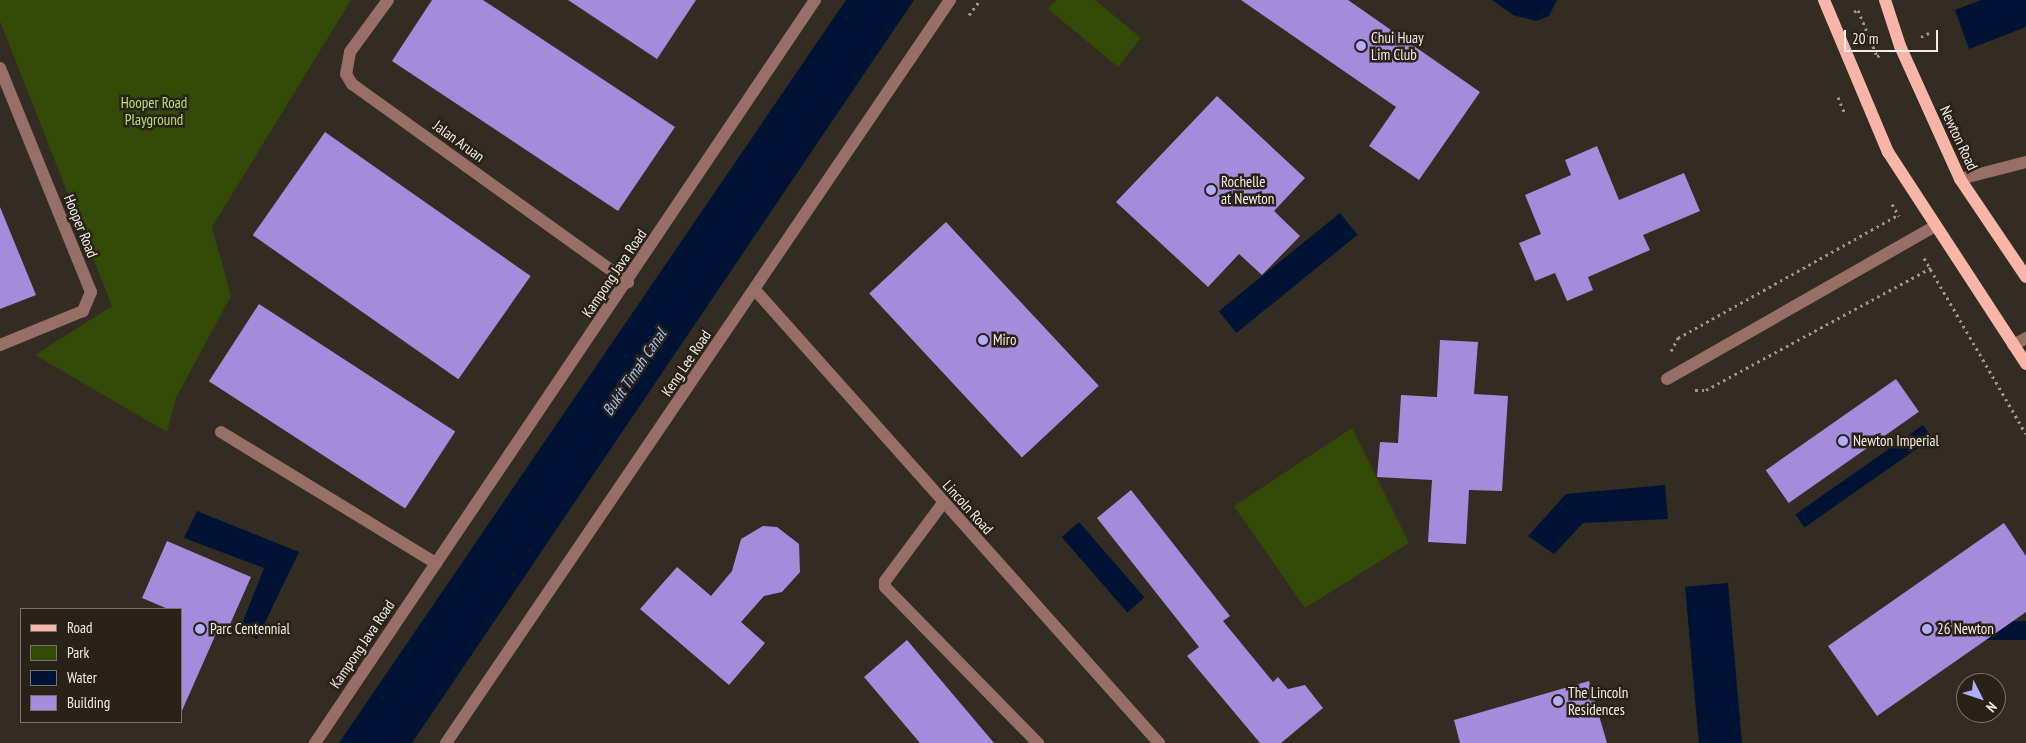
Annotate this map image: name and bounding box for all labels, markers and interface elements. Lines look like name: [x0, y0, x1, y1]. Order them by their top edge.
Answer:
scale bar: [1846, 20, 1940, 52]
place label: Chui Huay Lim Club: [1371, 28, 1424, 63]
text: 20 m: [1852, 29, 1878, 48]
marker: Chui Huay Lim Club: [1355, 40, 1367, 52]
park label: Hooper Road Playground: [121, 93, 187, 128]
street label: Newton Road: [1936, 103, 1982, 173]
street label: Jalan Aruan: [430, 116, 488, 166]
place label: Rochelle at Newton: [1221, 172, 1274, 207]
marker: Rochelle at Newton: [1205, 184, 1217, 196]
street label: Hooper Road: [60, 192, 102, 260]
street label: Kampong Java Road: [578, 226, 650, 320]
water label: Bukit Timah Canal: [598, 325, 670, 419]
street label: Keng Lee Road: [657, 327, 715, 399]
place label: Miro: [993, 331, 1016, 349]
marker: Miro: [977, 334, 989, 346]
place label: Newton Imperial: [1853, 432, 1939, 450]
marker: Newton Imperial: [1837, 435, 1849, 447]
street label: Lincoln Road: [939, 476, 997, 538]
street label: Kampong Java Road: [326, 597, 398, 691]
legend: [20, 608, 182, 723]
text: Road: [67, 618, 93, 637]
place label: Parc Centennial: [210, 620, 290, 638]
place label: 26 Newton: [1937, 620, 1994, 638]
marker: Parc Centennial: [194, 623, 206, 635]
marker: 26 Newton: [1921, 623, 1933, 635]
text: Park: [67, 643, 89, 662]
text: Water: [67, 668, 97, 687]
north arrow: [1956, 673, 2006, 723]
place label: The Lincoln Residences: [1568, 683, 1628, 718]
text: Building: [67, 693, 110, 712]
marker: The Lincoln Residences: [1552, 695, 1564, 707]
text: N: [1982, 698, 2001, 716]

